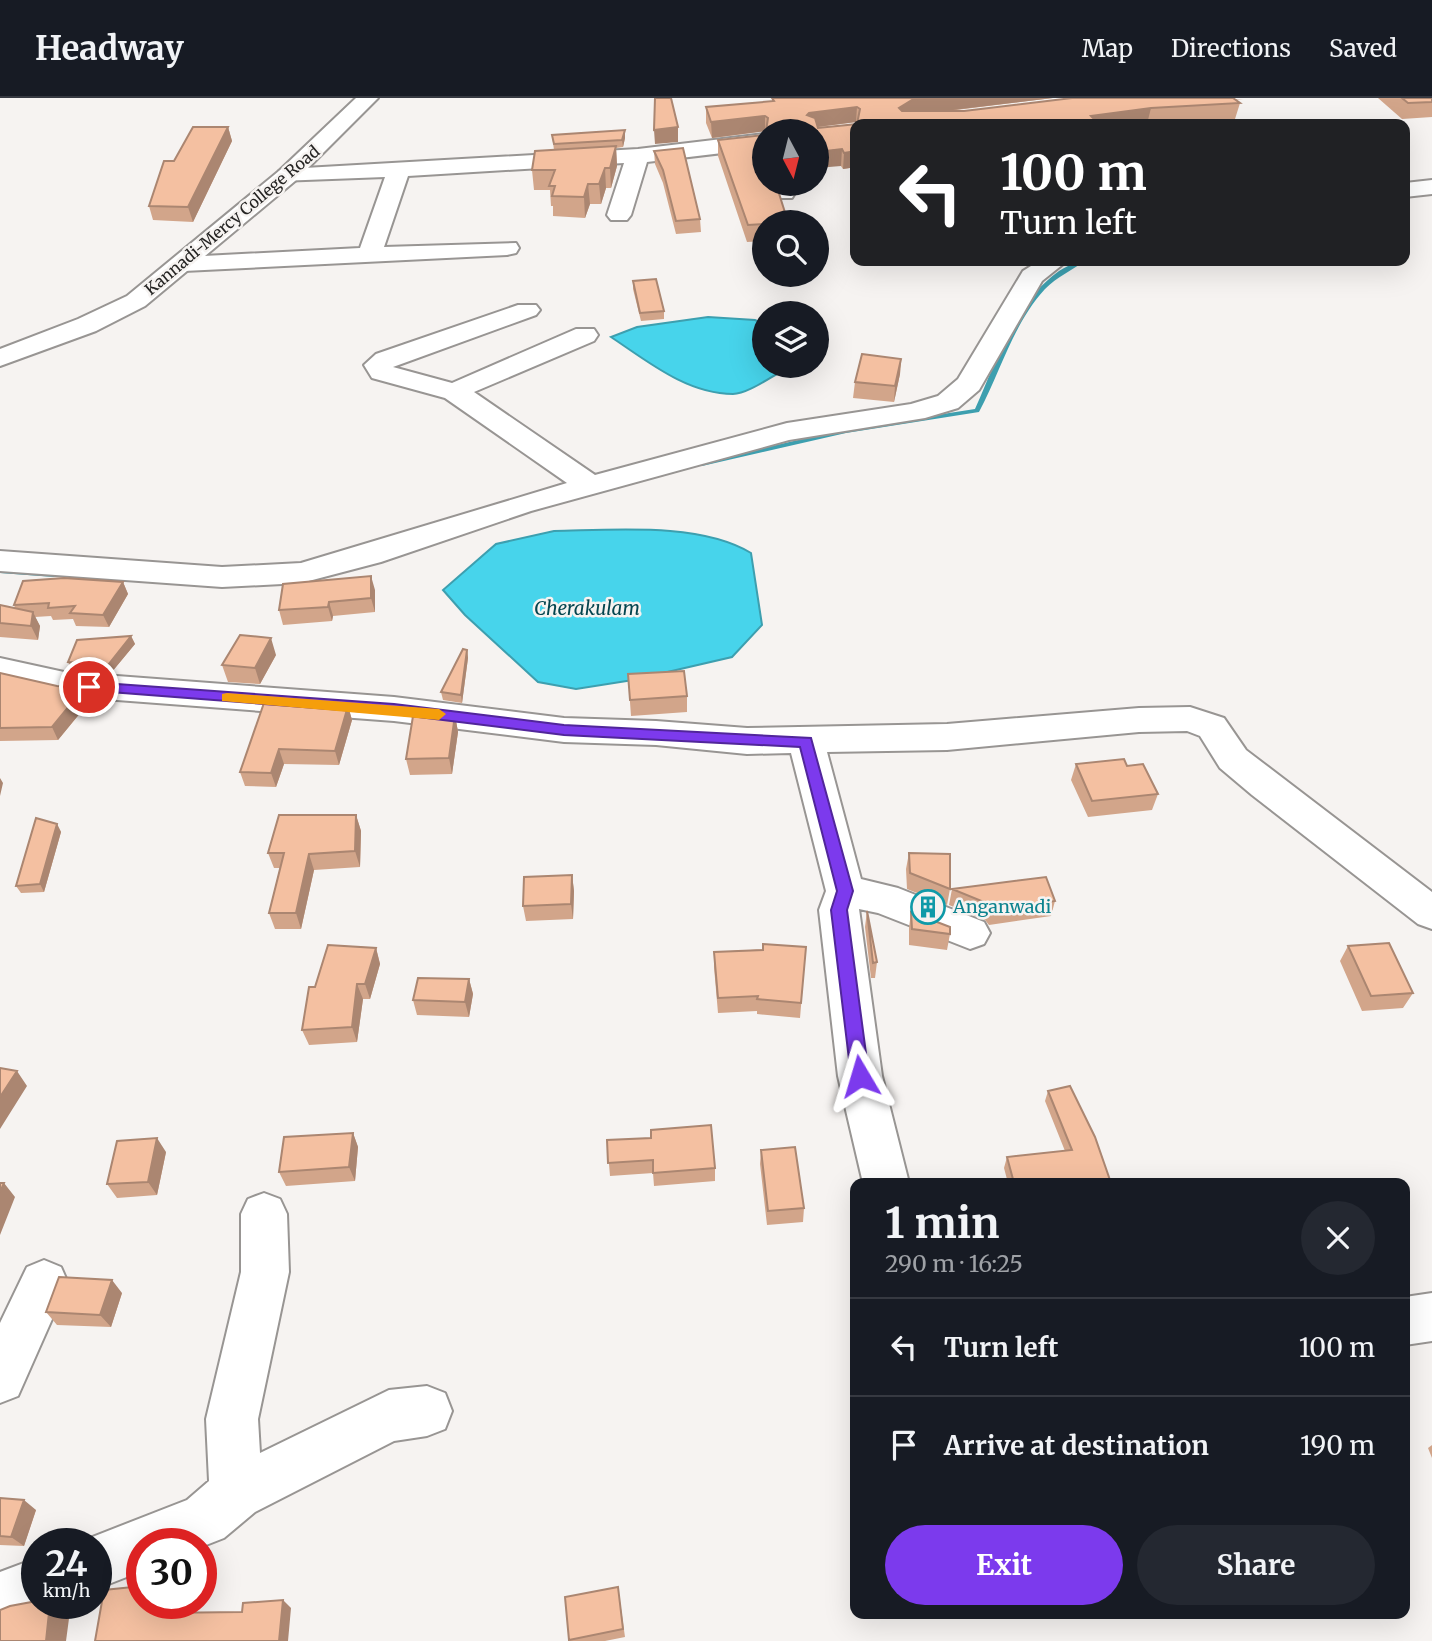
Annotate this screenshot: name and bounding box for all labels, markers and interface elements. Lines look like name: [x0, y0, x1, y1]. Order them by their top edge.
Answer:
text: Headway: [35, 28, 184, 69]
text: Map: [1082, 33, 1133, 64]
text: Directions: [1171, 33, 1291, 64]
text: Saved: [1329, 33, 1397, 64]
north arrow: [752, 119, 830, 196]
map controls: [752, 119, 829, 378]
street label: Kannadi-Mercy College Road: [141, 141, 324, 299]
text: 100 m: [1000, 142, 1147, 203]
icon: left: [885, 147, 976, 238]
text: Turn left: [1000, 203, 1137, 243]
button: search: [752, 210, 829, 287]
button: layers: [752, 301, 829, 378]
water label: Cherakulam: [534, 596, 640, 620]
pin: [59, 657, 119, 717]
icon: arrive: [70, 668, 108, 706]
building icon: Anganwadi: [909, 888, 947, 926]
place label: Anganwadi: [952, 895, 1051, 918]
position arrow: [823, 1039, 897, 1113]
text: 1 min: [885, 1197, 999, 1249]
button: close: [1301, 1201, 1375, 1275]
text: 290 m · 16:25: [885, 1249, 1023, 1278]
icon: left: [885, 1328, 923, 1366]
text: Turn left: [944, 1331, 1058, 1364]
text: 100 m: [1299, 1331, 1375, 1364]
icon: arrive: [885, 1426, 923, 1464]
text: Arrive at destination: [944, 1429, 1209, 1462]
text: 190 m: [1300, 1429, 1375, 1462]
button: Exit: [885, 1525, 1123, 1605]
button: Share: [1137, 1525, 1375, 1605]
speed limit sign: 30: [126, 1528, 217, 1619]
text: 24: [45, 1542, 88, 1586]
text: km/h: [43, 1579, 90, 1602]

